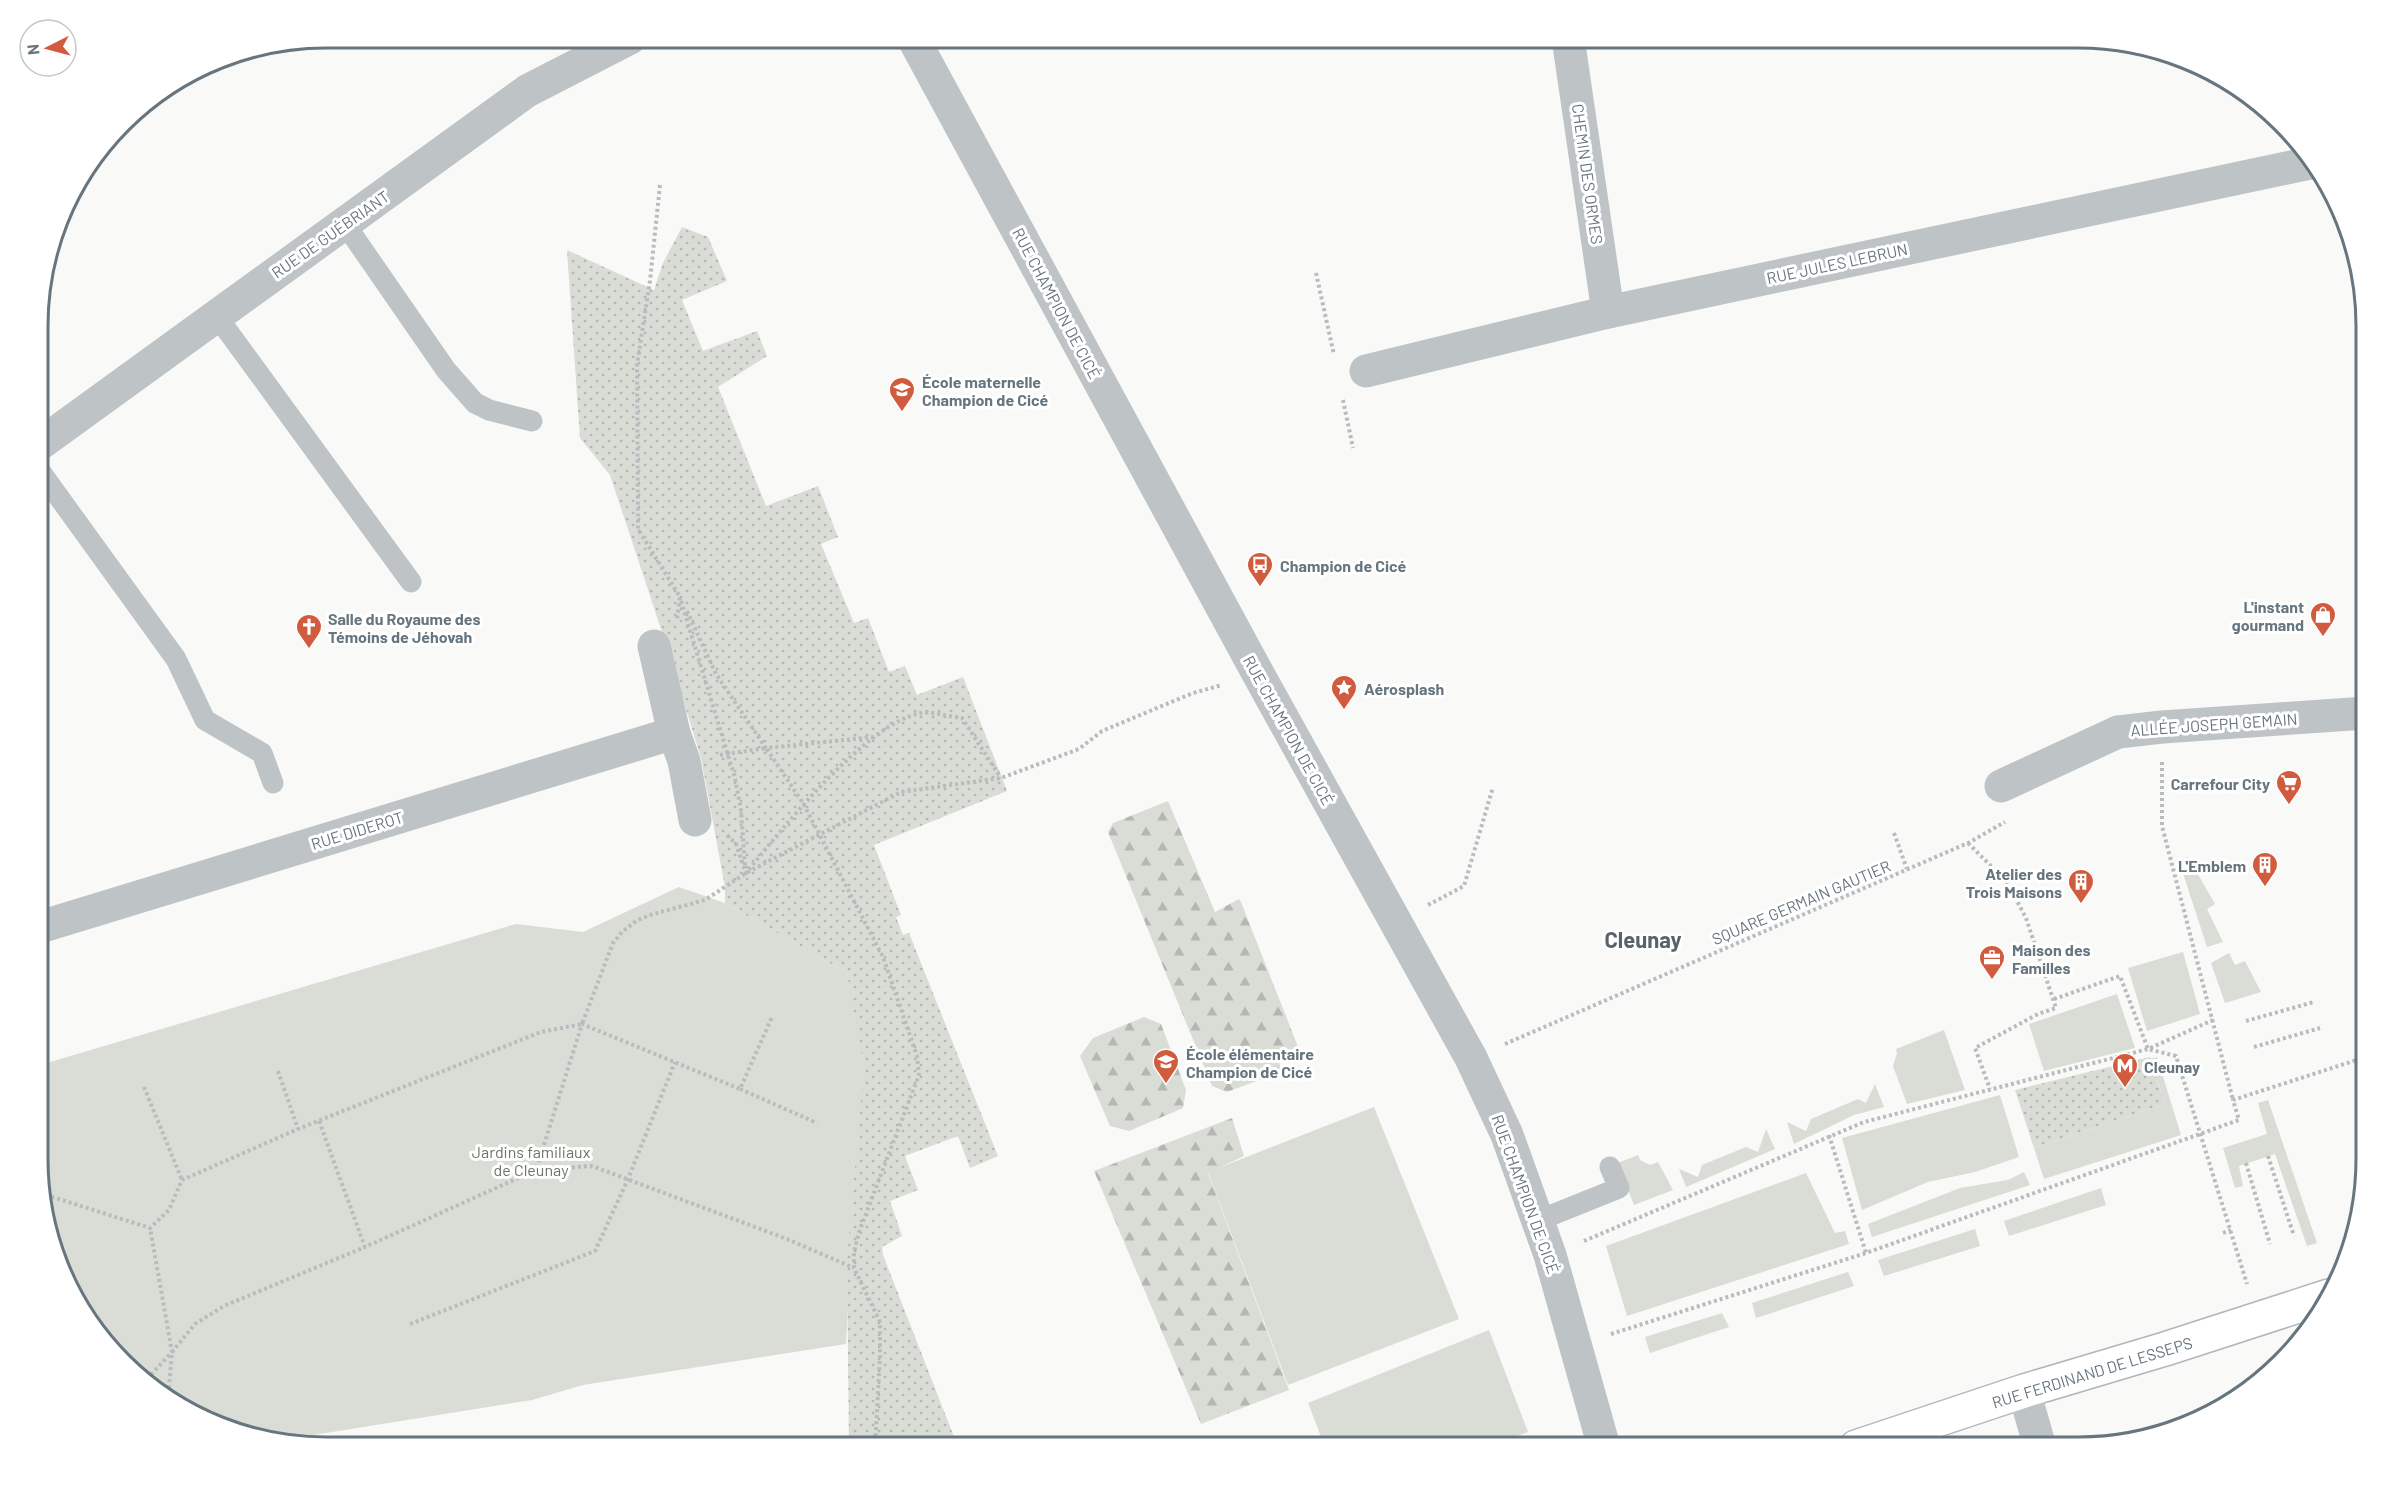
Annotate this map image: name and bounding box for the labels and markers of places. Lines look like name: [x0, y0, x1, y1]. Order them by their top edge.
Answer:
place label: École maternelle Champion de Cicé: [922, 372, 1049, 409]
school or university icon: École maternelle Champion de Cicé: [887, 375, 917, 413]
bus stop icon: Champion de Cicé: [1245, 550, 1275, 588]
place label: Champion de Cicé: [1280, 556, 1407, 575]
place label: L'instant gourmand: [2232, 597, 2304, 634]
shop icon: L'instant gourmand: [2308, 600, 2338, 638]
place label: Salle du Royaume des Témoins de Jéhovah: [328, 609, 481, 646]
church icon: Salle du Royaume des Témoins de Jéhovah: [294, 612, 324, 650]
place icon: Aérosplash: [1329, 673, 1359, 711]
place label: Aérosplash: [1364, 679, 1444, 698]
supermarket icon: Carrefour City: [2274, 768, 2304, 806]
place label: Carrefour City: [2171, 774, 2270, 793]
building icon: L'Emblem: [2250, 850, 2280, 888]
place label: L'Emblem: [2178, 856, 2246, 875]
place label: Atelier des Trois Maisons: [1966, 864, 2062, 901]
building icon: Atelier des Trois Maisons: [2066, 867, 2096, 905]
place label: Maison des Familles: [2012, 940, 2091, 977]
office icon: Maison des Familles: [1977, 943, 2007, 981]
place label: École élémentaire Champion de Cicé: [1186, 1044, 1314, 1081]
school or university icon: École élémentaire Champion de Cicé: [1151, 1047, 1181, 1085]
metro station icon: Cleunay: [2110, 1051, 2140, 1089]
place label: Cleunay: [2144, 1057, 2200, 1076]

